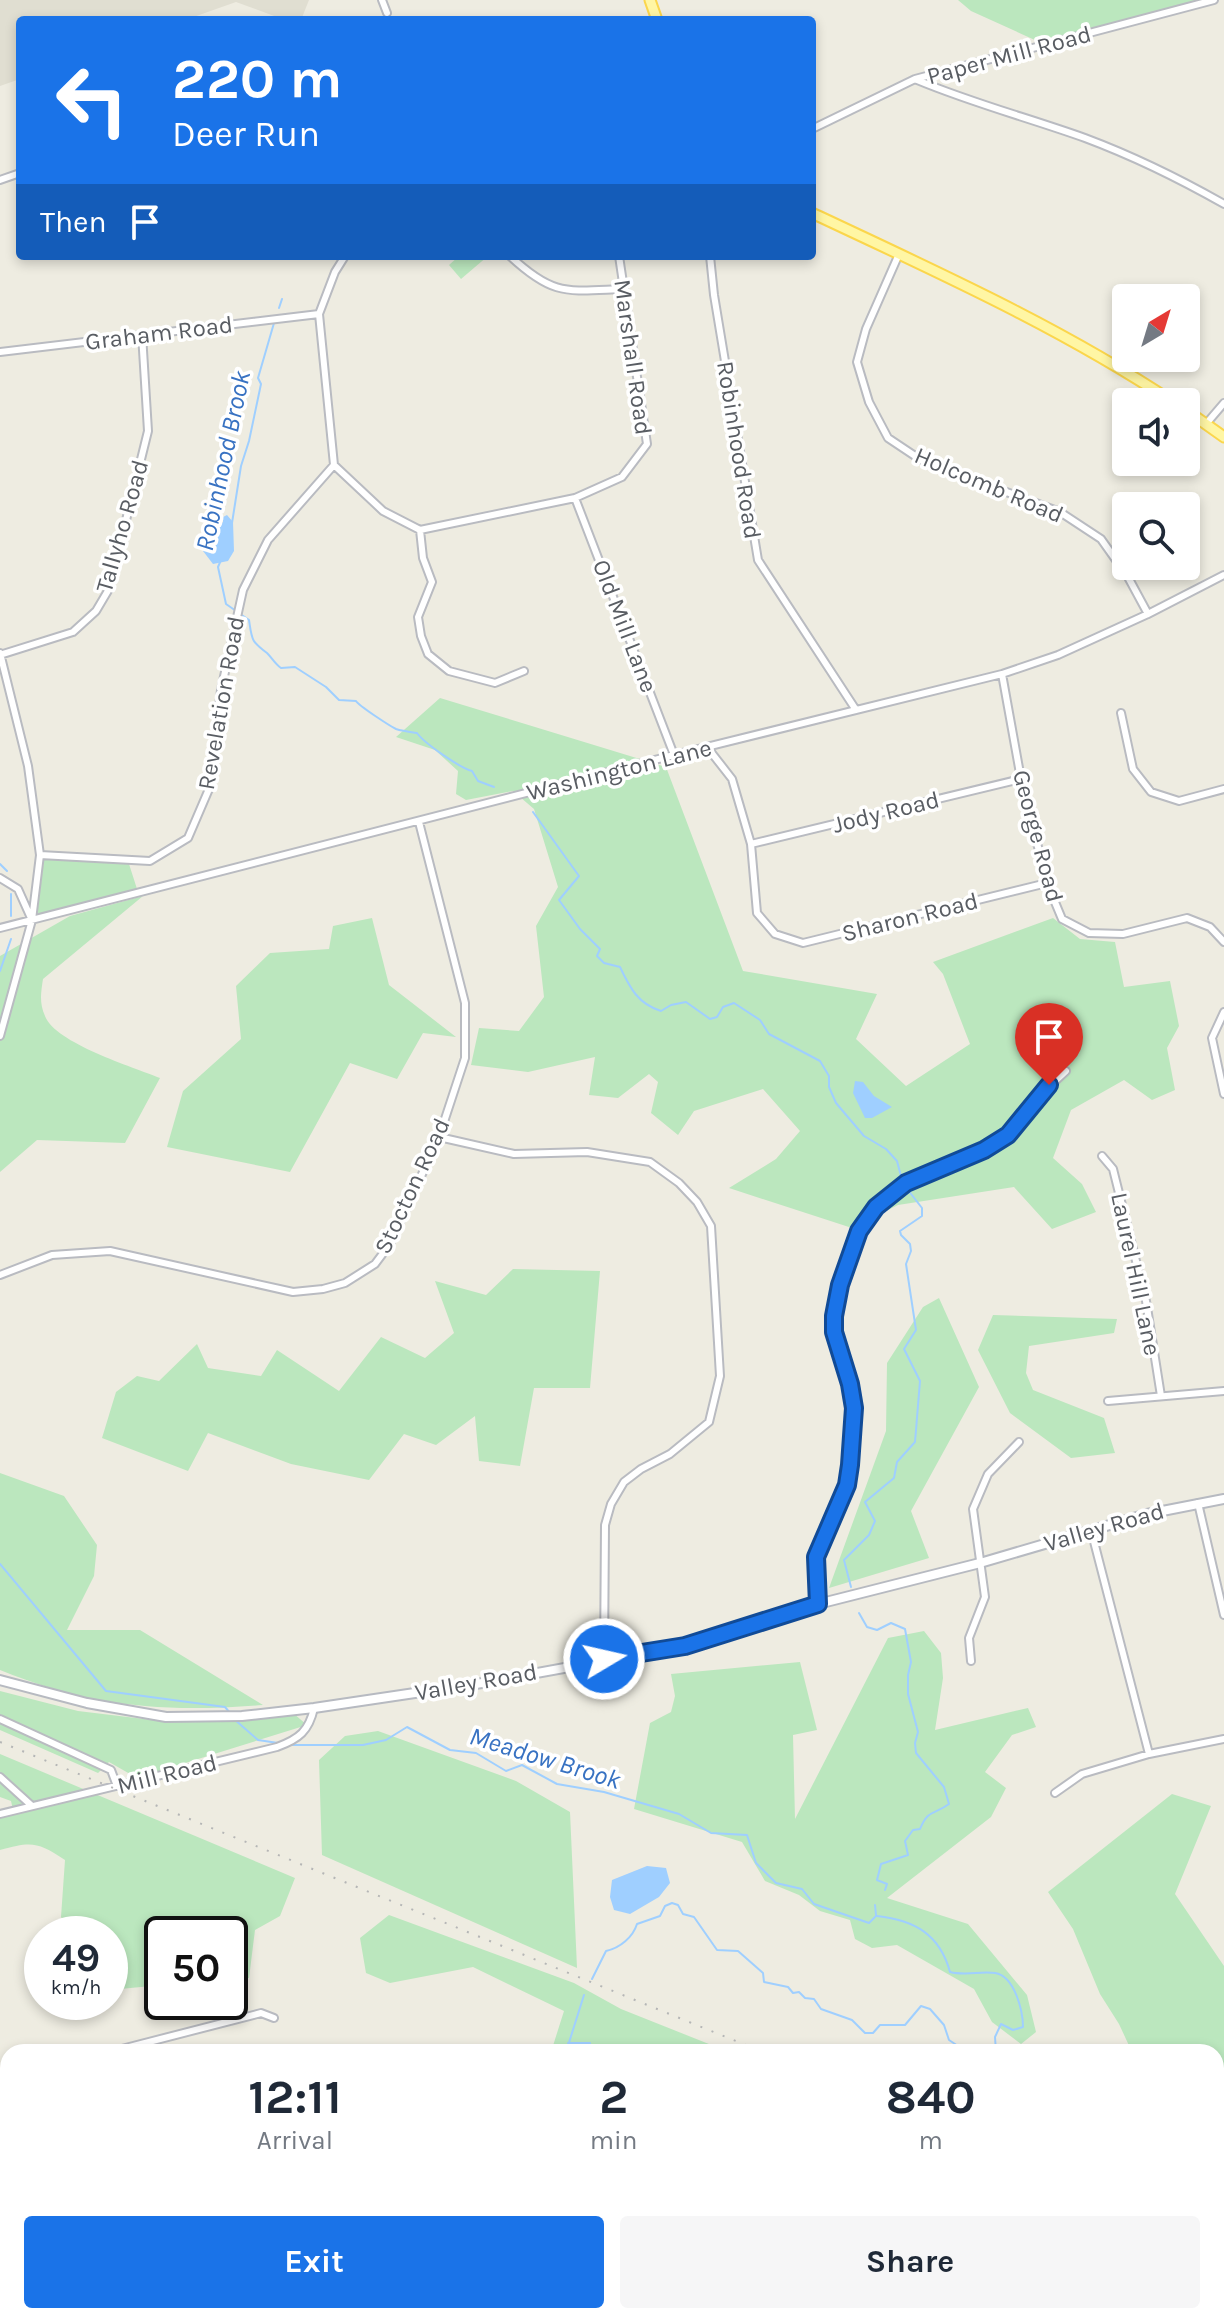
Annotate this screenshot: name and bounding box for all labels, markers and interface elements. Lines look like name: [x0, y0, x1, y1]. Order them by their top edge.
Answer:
street label: Paper Mill Road: [924, 20, 1094, 90]
text: 220 m: [172, 46, 343, 111]
icon: left: [40, 48, 144, 152]
text: Deer Run: [172, 113, 320, 155]
icon: arrive: [123, 200, 167, 244]
text: Then: [40, 204, 107, 240]
street label: Marshall Road: [608, 277, 658, 437]
north arrow: [1112, 284, 1200, 372]
map controls: [1112, 284, 1200, 580]
street label: Graham Road: [84, 310, 234, 356]
street label: Robinhood Road: [711, 359, 767, 541]
water label: Robinhood Brook: [189, 367, 257, 554]
button: sound: [1112, 388, 1200, 476]
street label: Holcomb Road: [910, 441, 1068, 529]
street label: Tallyho Road: [90, 457, 154, 595]
button: search: [1112, 492, 1200, 580]
street label: Old Mill Lane: [587, 556, 663, 696]
street label: Revelation Road: [192, 614, 250, 792]
street label: Washington Lane: [524, 733, 714, 807]
street label: George Road: [1007, 767, 1069, 905]
street label: Jody Road: [830, 785, 942, 839]
street label: Sharon Road: [839, 887, 981, 947]
pin: [1015, 1003, 1083, 1085]
icon: arrive: [1027, 1015, 1071, 1059]
street label: Stocton Road: [368, 1114, 456, 1258]
street label: Laurel Hill Lane: [1105, 1190, 1167, 1358]
street label: Valley Road: [1041, 1496, 1167, 1558]
position arrow: [562, 1617, 646, 1701]
street label: Valley Road: [413, 1657, 539, 1707]
water label: Meadow Brook: [466, 1720, 625, 1796]
street label: Mill Road: [114, 1748, 220, 1800]
speed limit sign: 50: [144, 1916, 248, 2020]
text: 49: [52, 1934, 100, 1981]
text: km/h: [51, 1976, 101, 1999]
text: 12:11: [248, 2069, 342, 2125]
text: 2: [599, 2069, 628, 2125]
text: 840: [886, 2069, 976, 2125]
text: Arrival: [257, 2125, 333, 2156]
text: min: [590, 2125, 638, 2156]
text: m: [919, 2125, 943, 2156]
button: Exit: [24, 2216, 604, 2308]
button: Share: [620, 2216, 1200, 2308]

